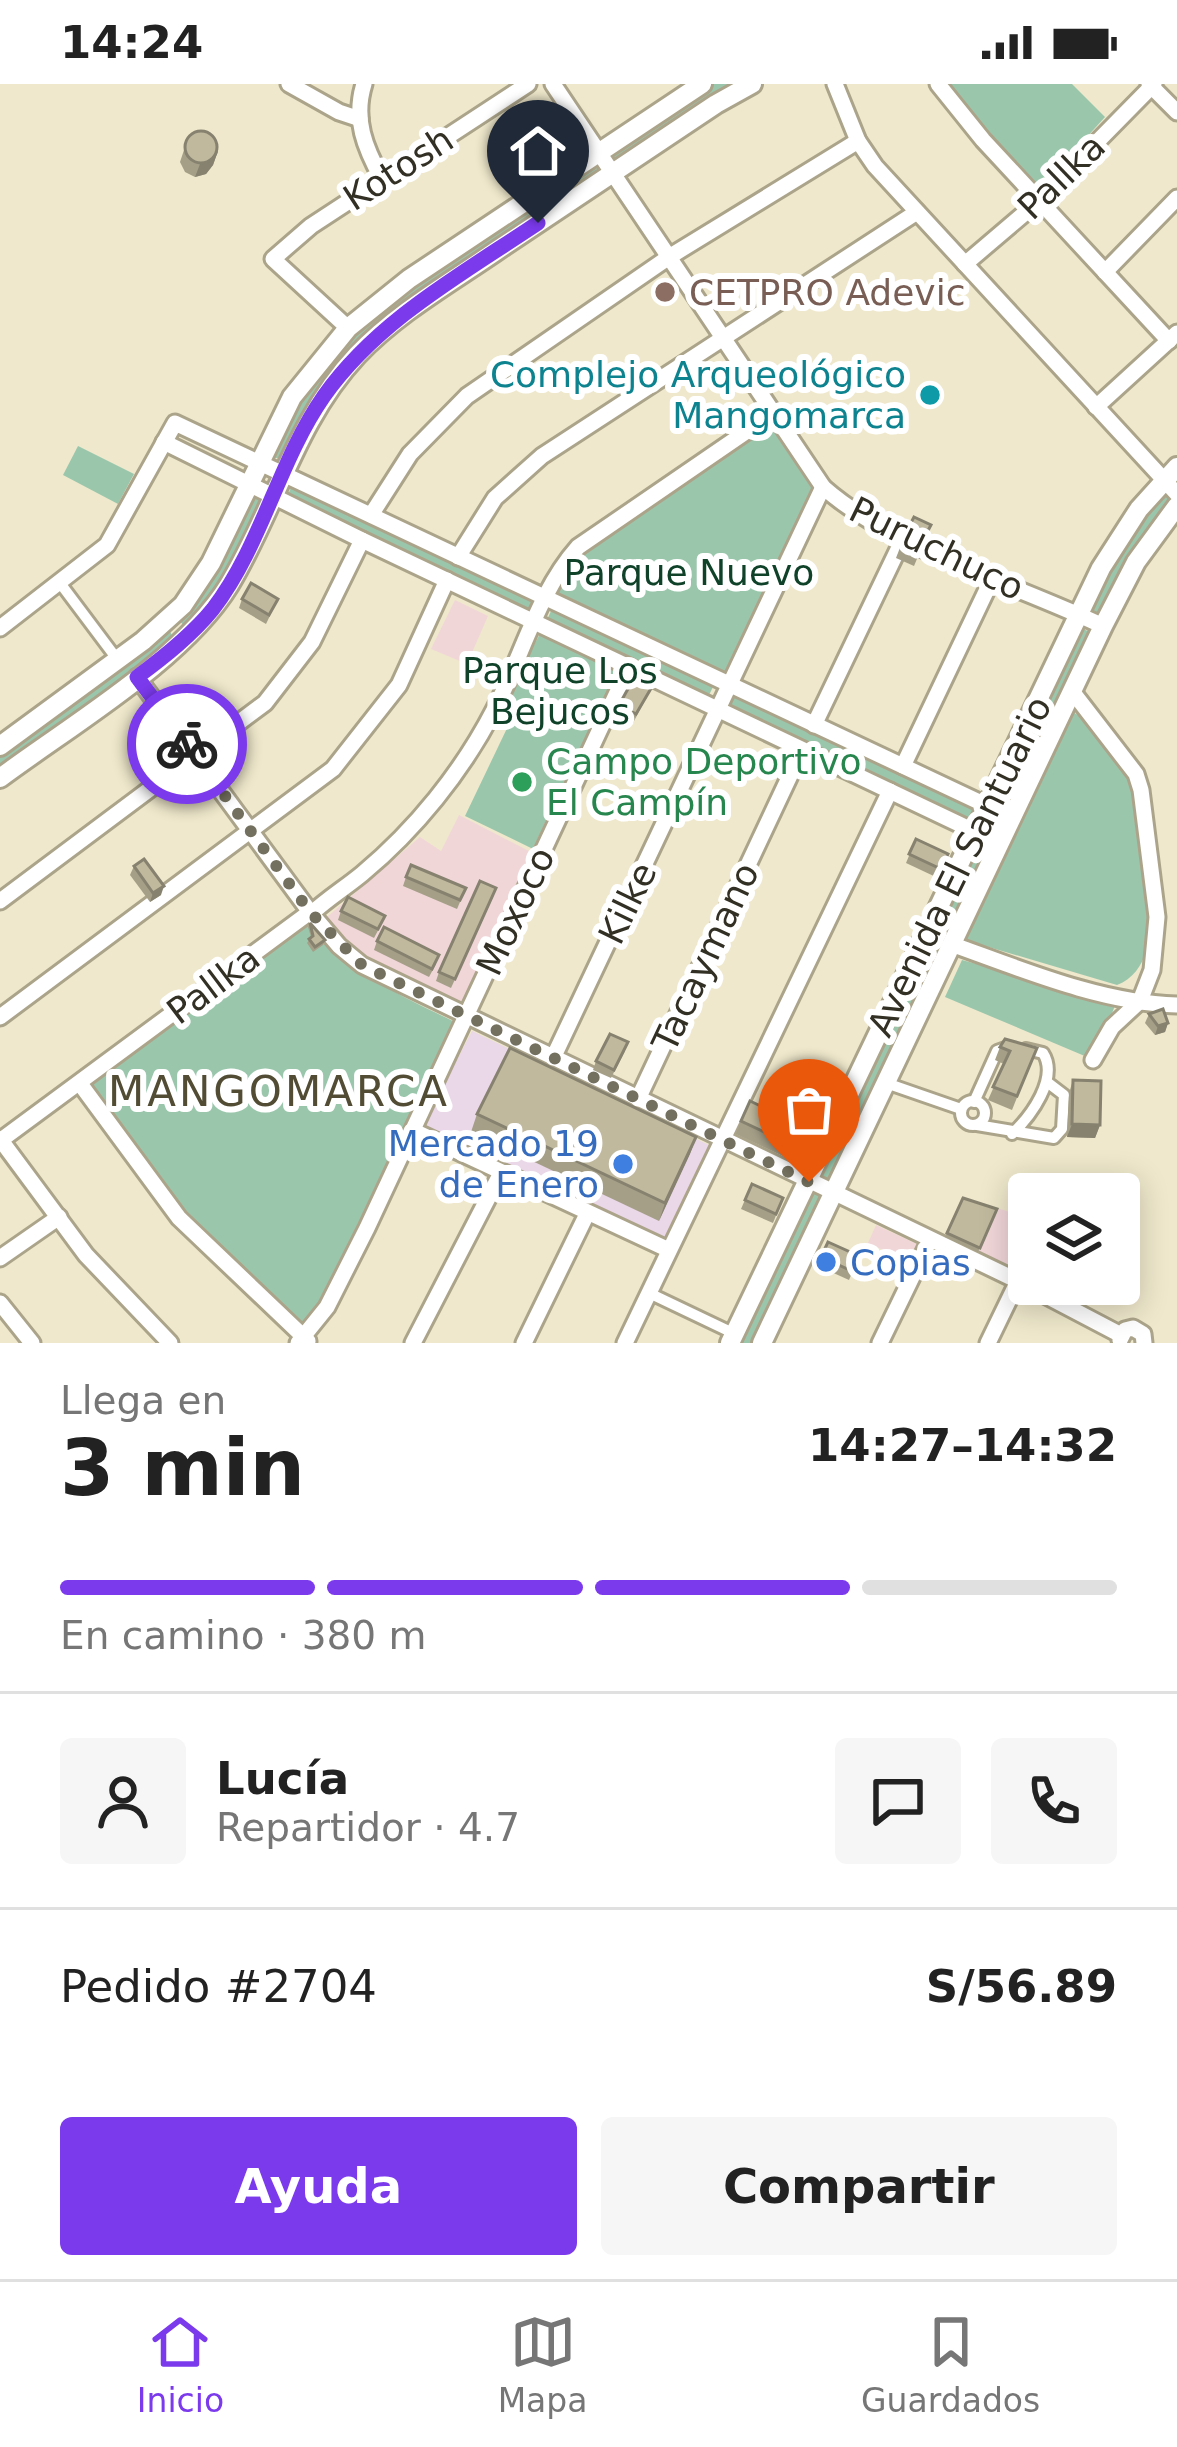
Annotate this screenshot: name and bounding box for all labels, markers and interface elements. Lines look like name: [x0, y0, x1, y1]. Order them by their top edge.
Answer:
text: 14:24: [60, 16, 203, 69]
pin: [487, 100, 589, 223]
street label: Kotosh: [336, 118, 460, 219]
icon: home: [505, 118, 571, 184]
street label: Pallka: [1010, 125, 1113, 227]
place label: CETPRO Adevic: [689, 272, 965, 313]
marker: CETPRO Adevic: [652, 279, 678, 305]
place label: Complejo Arqueológico Mangomarca: [490, 354, 906, 436]
marker: Complejo Arqueológico Mangomarca: [917, 382, 943, 408]
street label: Puruchuco: [843, 489, 1031, 608]
park label: Parque Nuevo: [564, 552, 814, 593]
park label: Parque Los Bejucos: [462, 650, 658, 732]
courier: [127, 684, 247, 804]
street label: Avenida El Santuario: [859, 690, 1060, 1043]
icon: bike: [154, 711, 220, 777]
place label: Campo Deportivo El Campín: [546, 741, 862, 823]
marker: Campo Deportivo El Campín: [509, 769, 535, 795]
street label: Moxoco: [468, 841, 563, 982]
street label: Kilke: [590, 856, 665, 951]
street label: Tacaymano: [644, 856, 767, 1059]
street label: Pallka: [159, 937, 267, 1032]
pin: [758, 1059, 860, 1182]
district label: MANGOMARCA: [108, 1067, 450, 1116]
icon: bag: [776, 1077, 842, 1143]
place label: Mercado 19 de Enero: [388, 1123, 599, 1205]
marker: Mercado 19 de Enero: [610, 1151, 636, 1177]
map controls: [1008, 1173, 1140, 1305]
button: layers: [1008, 1173, 1140, 1305]
place label: Copias: [850, 1242, 971, 1283]
marker: Copias: [813, 1249, 839, 1275]
text: Llega en: [60, 1378, 226, 1423]
text: 14:27–14:32: [808, 1419, 1117, 1472]
text: 3 min: [60, 1423, 305, 1513]
text: En camino · 380 m: [60, 1613, 427, 1658]
button: person: [60, 1738, 186, 1864]
button: chat: [835, 1738, 961, 1864]
button: phone: [991, 1738, 1117, 1864]
text: Lucía: [216, 1752, 349, 1805]
text: Repartidor · 4.7: [216, 1805, 520, 1850]
text: Pedido #2704: [60, 1960, 377, 2013]
text: S/56.89: [926, 1960, 1117, 2013]
button: Ayuda: [60, 2117, 577, 2255]
button: Compartir: [601, 2117, 1117, 2255]
tab: Inicio: [137, 2309, 224, 2420]
tab: Mapa: [498, 2309, 588, 2420]
tab: Guardados: [861, 2309, 1040, 2420]

